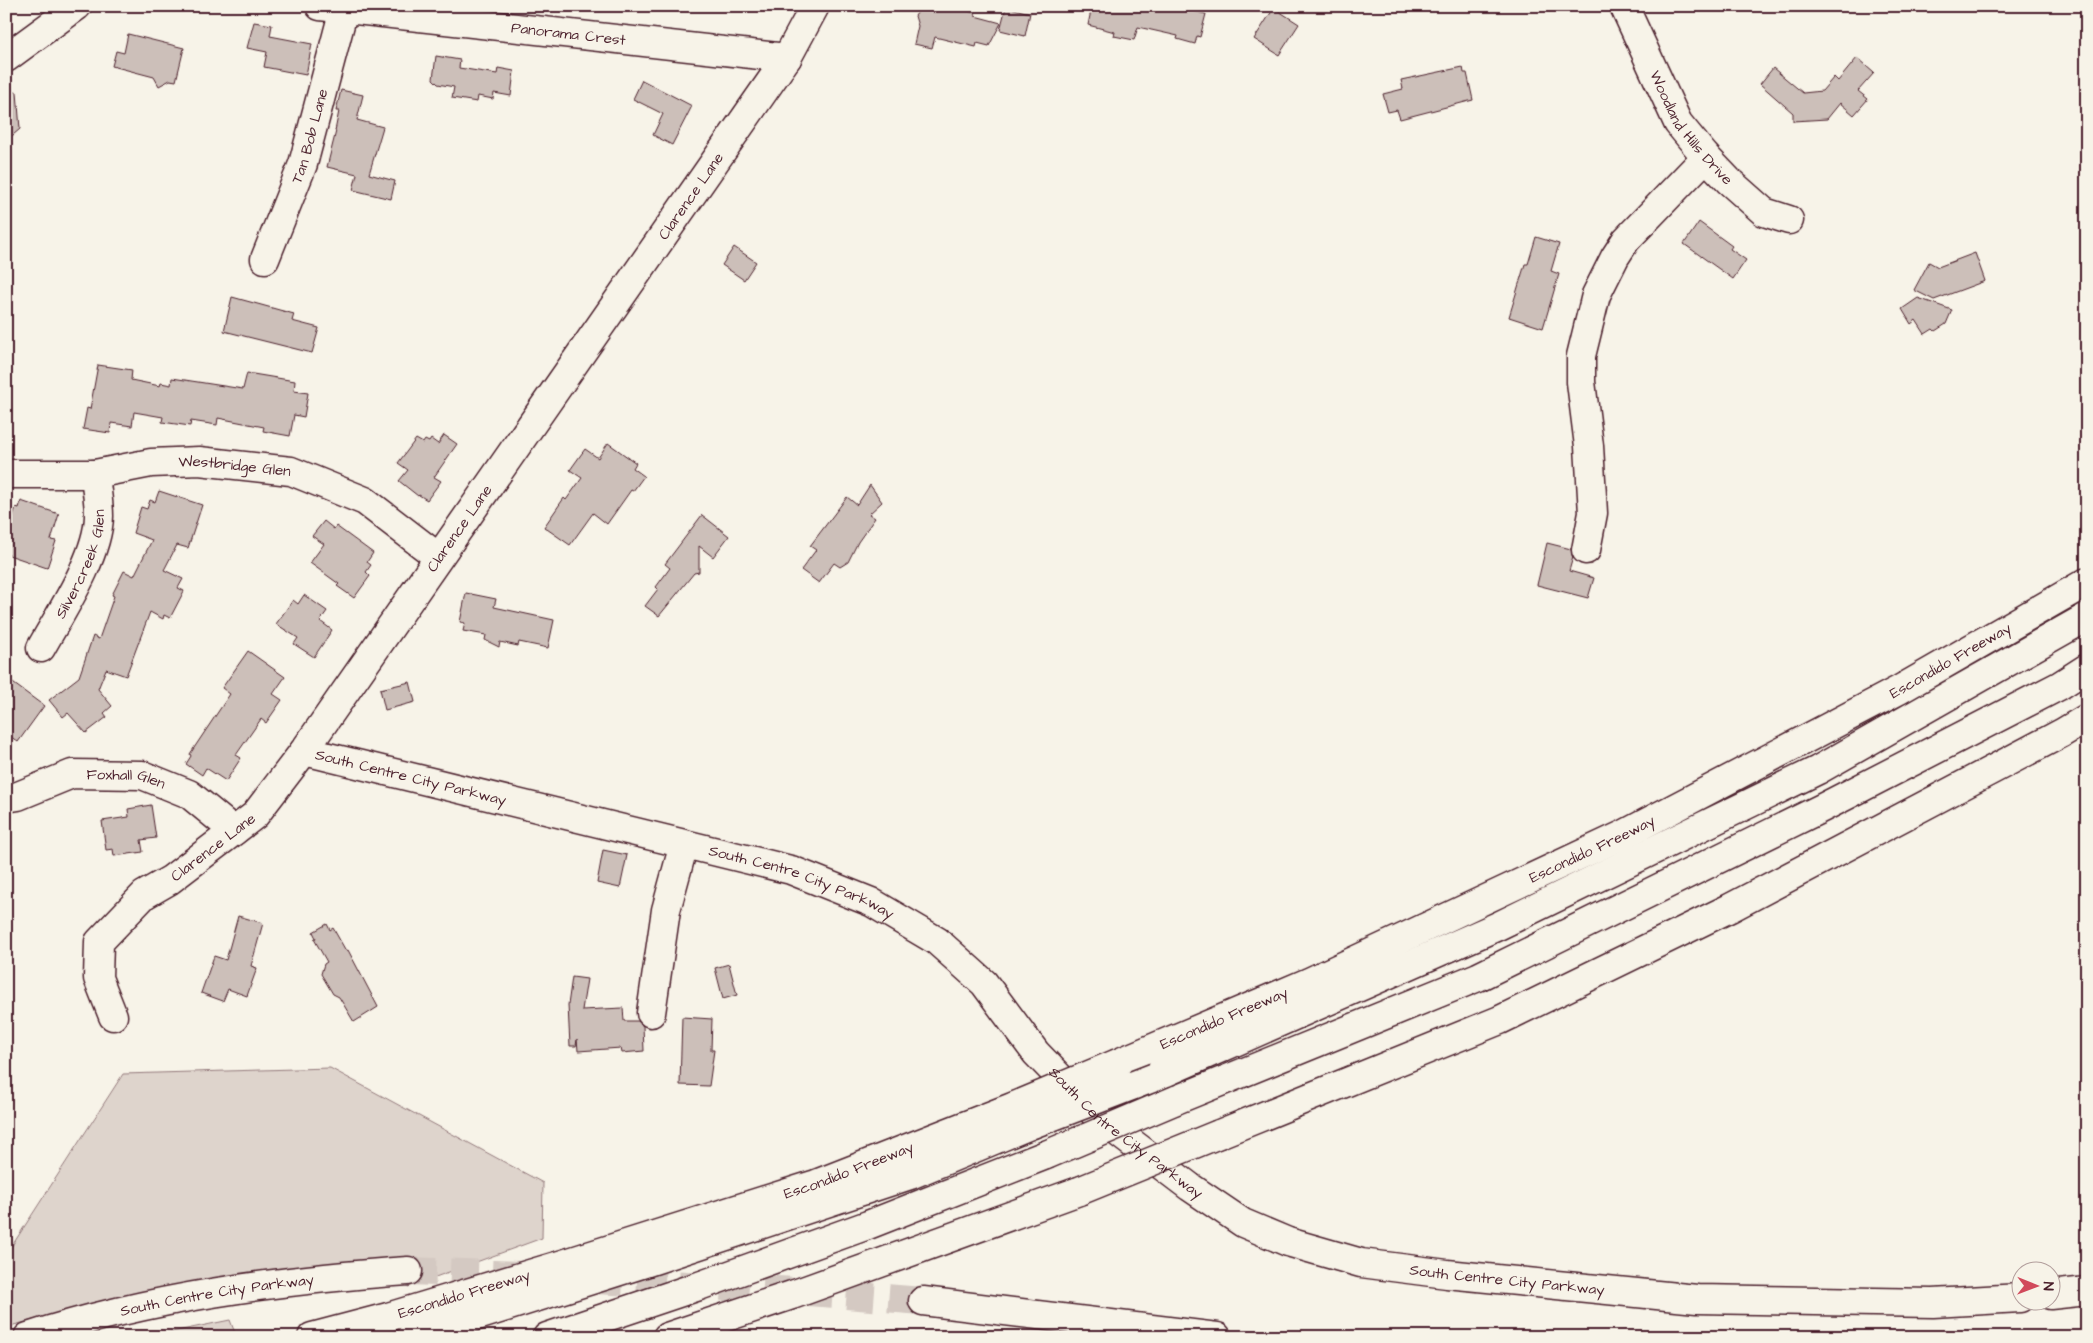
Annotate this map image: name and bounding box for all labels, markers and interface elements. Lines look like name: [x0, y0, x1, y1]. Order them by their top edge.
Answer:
street label: Panorama Crest: [510, 17, 627, 51]
street label: Woodland Hills Drive: [1644, 67, 1737, 190]
street label: Tan Bob Lane: [286, 86, 333, 187]
street label: Clarence Lane: [653, 149, 729, 244]
street label: Westbridge Glen: [178, 451, 292, 482]
street label: Clarence Lane: [422, 481, 497, 576]
street label: Silvercreek Glen: [50, 509, 110, 622]
street label: Escondido Freeway: [1886, 618, 2016, 704]
street label: South Centre City Parkway: [313, 744, 508, 812]
street label: Foxhall Glen: [86, 764, 169, 795]
street label: Clarence Lane: [166, 808, 260, 887]
street label: Escondido Freeway: [1526, 810, 1659, 888]
street label: South Centre City Parkway: [706, 840, 898, 925]
street label: Escondido Freeway: [1157, 982, 1292, 1055]
street label: South Centre City Parkway: [1044, 1062, 1207, 1205]
street label: Escondido Freeway: [781, 1137, 917, 1205]
street label: South Centre City Parkway: [1408, 1259, 1606, 1302]
north arrow: [2010, 1260, 2060, 1310]
street label: Escondido Freeway: [396, 1265, 533, 1324]
street label: South Centre City Parkway: [118, 1269, 315, 1322]
text: N: [2038, 1282, 2058, 1291]

